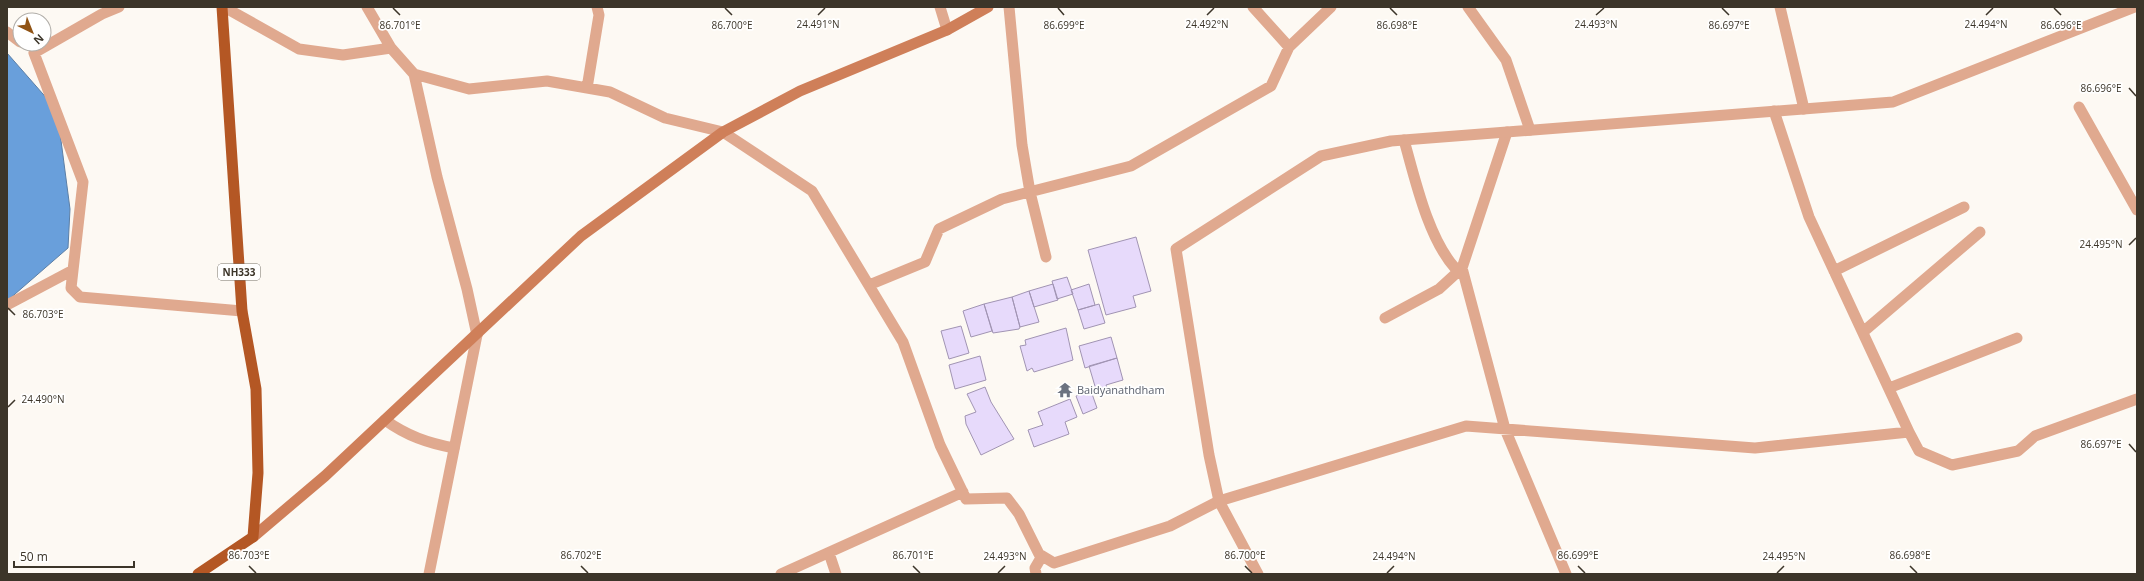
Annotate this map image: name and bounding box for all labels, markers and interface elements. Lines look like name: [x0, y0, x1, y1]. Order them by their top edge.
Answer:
north arrow: [12, 12, 52, 52]
text: 24.491°N: [796, 17, 840, 31]
text: 24.492°N: [1185, 17, 1229, 31]
text: 24.493°N: [1574, 17, 1618, 31]
text: 24.494°N: [1964, 17, 2008, 31]
text: 86.701°E: [379, 18, 421, 32]
text: 86.700°E: [711, 18, 753, 32]
text: 86.699°E: [1043, 18, 1085, 32]
text: 86.698°E: [1376, 18, 1418, 32]
text: 86.697°E: [1708, 18, 1750, 32]
text: 86.696°E: [2040, 18, 2082, 32]
text: N: [31, 31, 48, 48]
text: 86.696°E: [2080, 81, 2122, 95]
text: 24.495°N: [2079, 237, 2123, 251]
road number: NH333: [218, 264, 260, 280]
text: 86.703°E: [22, 307, 64, 321]
temple icon: Baidyanathdham: [1056, 381, 1074, 399]
place label: Baidyanathdham: [1077, 382, 1165, 397]
text: 24.490°N: [21, 392, 65, 406]
text: 86.697°E: [2080, 437, 2122, 451]
scale bar: [14, 543, 134, 569]
text: 50 m: [20, 548, 48, 565]
text: 86.703°E: [228, 548, 270, 562]
text: 86.702°E: [560, 548, 602, 562]
text: 86.701°E: [892, 548, 934, 562]
text: 86.700°E: [1224, 548, 1266, 562]
text: 86.699°E: [1557, 548, 1599, 562]
text: 86.698°E: [1889, 548, 1931, 562]
text: 24.493°N: [983, 549, 1027, 563]
text: 24.494°N: [1372, 549, 1416, 563]
text: 24.495°N: [1762, 549, 1806, 563]

